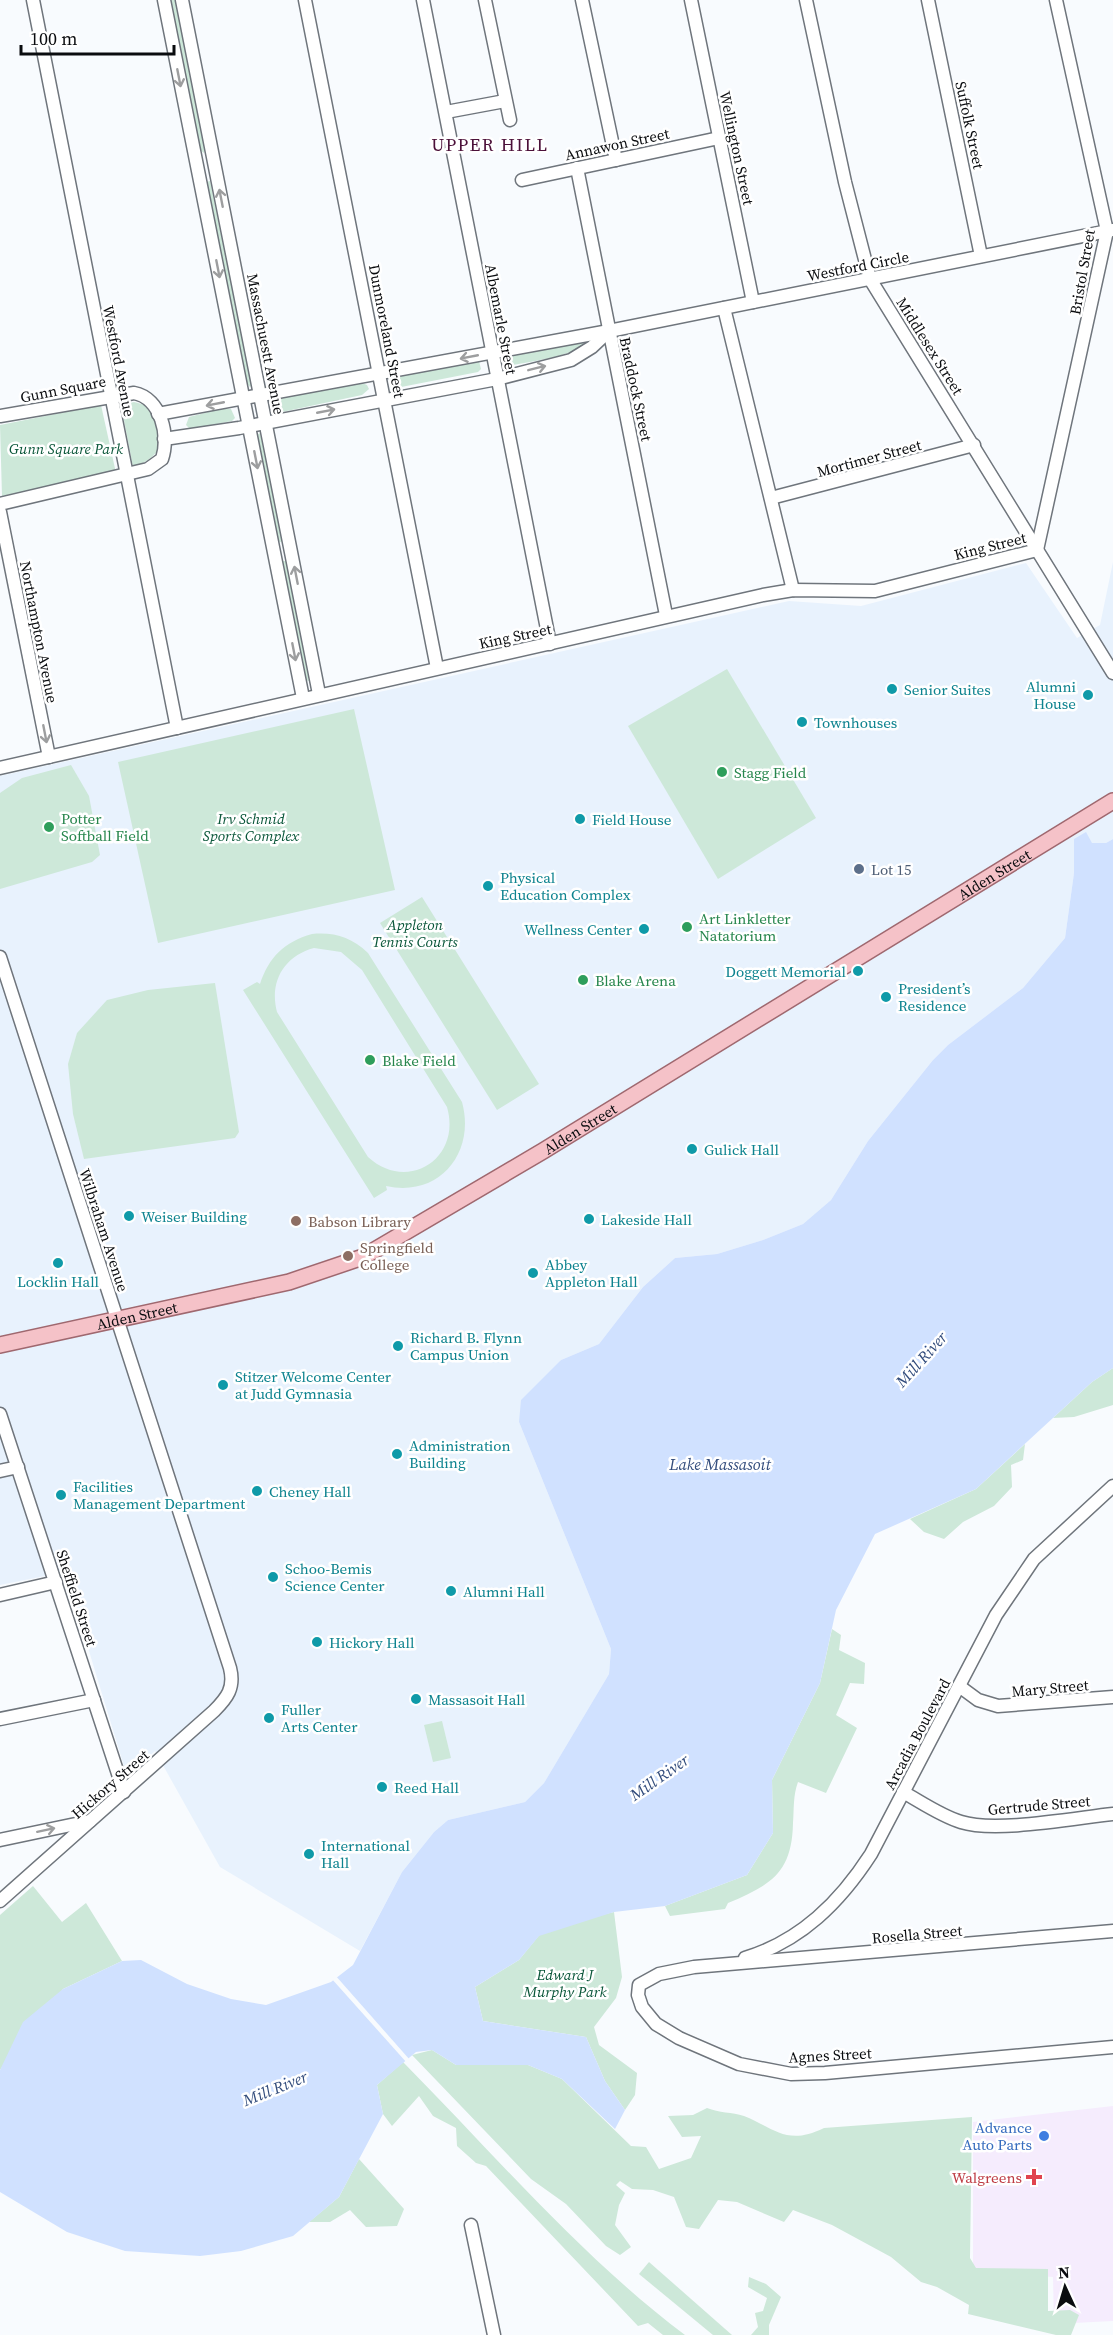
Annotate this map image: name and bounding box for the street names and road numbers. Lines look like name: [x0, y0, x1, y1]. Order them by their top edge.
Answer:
street label: Suffolk Street: [950, 79, 990, 171]
street label: Wellington Street: [715, 89, 759, 207]
street label: Annawon Street: [563, 123, 671, 165]
street label: Bristol Street: [1064, 227, 1100, 316]
street label: Westford Circle: [805, 246, 911, 286]
street label: Dunmoreland Street: [364, 262, 410, 400]
street label: Albemarle Street: [480, 262, 522, 376]
street label: Massachuestt Avenue: [242, 272, 290, 417]
street label: Middlesex Street: [892, 293, 969, 399]
street label: Westford Avenue: [98, 303, 140, 419]
street label: Braddock Street: [615, 335, 657, 443]
street label: Gunn Square: [18, 370, 108, 408]
street label: Mortimer Street: [814, 434, 924, 482]
street label: King Street: [952, 527, 1028, 565]
street label: Northampton Avenue: [15, 559, 63, 705]
street label: King Street: [477, 618, 553, 654]
street label: Alden Street: [954, 844, 1035, 904]
street label: Alden Street: [539, 1098, 620, 1159]
street label: Wilbraham Avenue: [74, 1166, 134, 1295]
street label: Alden Street: [94, 1296, 179, 1334]
street label: Sheffield Street: [51, 1547, 103, 1649]
street label: Arcadia Boulevard: [879, 1674, 955, 1793]
street label: Mary Street: [1011, 1674, 1090, 1702]
street label: Hickory Street: [67, 1744, 153, 1823]
street label: Gertrude Street: [987, 1790, 1091, 1820]
street label: Rosella Street: [871, 1920, 963, 1948]
street label: Agnes Street: [788, 2042, 872, 2068]

